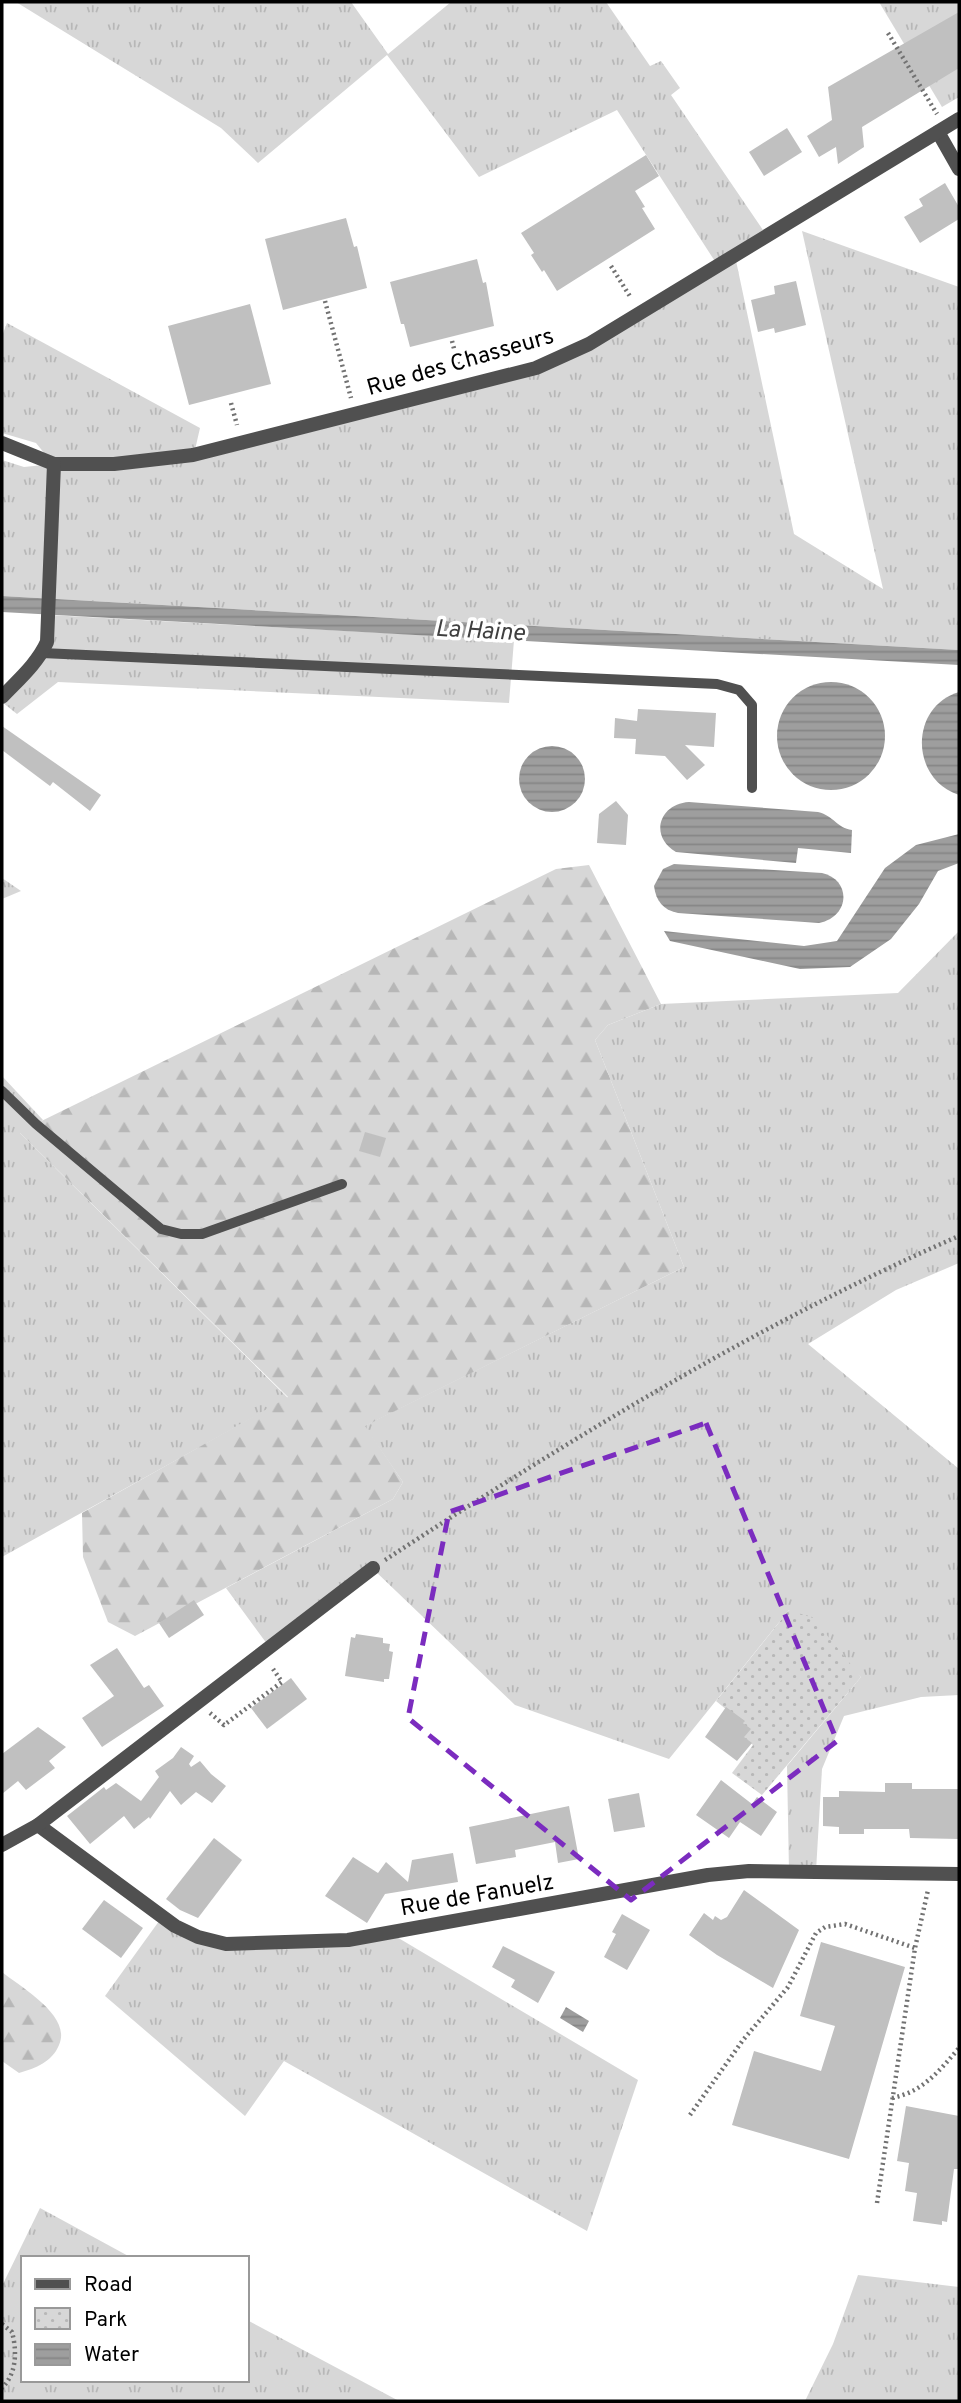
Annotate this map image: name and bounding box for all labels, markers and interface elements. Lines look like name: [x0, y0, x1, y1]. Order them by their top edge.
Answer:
street label: Rue des Chasseurs: [364, 323, 558, 404]
water label: La Haine: [434, 615, 526, 649]
street label: Rue de Fanuelz: [398, 1869, 557, 1924]
legend: [21, 2256, 248, 2382]
text: Road: [84, 2272, 133, 2299]
text: Park: [84, 2307, 127, 2334]
text: Water: [84, 2342, 139, 2369]

